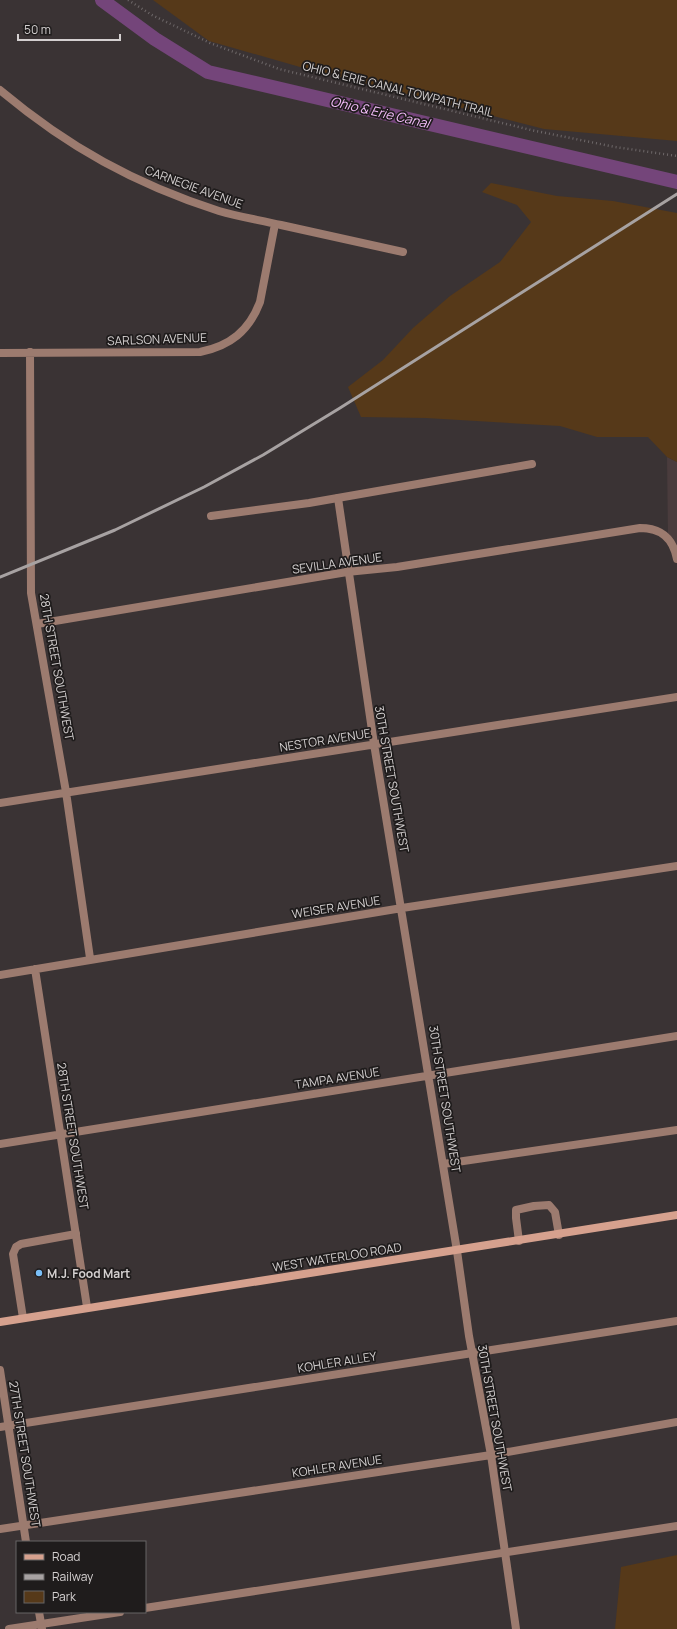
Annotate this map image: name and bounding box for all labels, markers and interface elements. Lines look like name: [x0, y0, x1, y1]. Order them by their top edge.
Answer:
scale bar: [18, 16, 120, 42]
text: 50 m: [24, 21, 51, 38]
street label: OHIO & ERIE CANAL TOWPATH TRAIL: [301, 57, 495, 121]
water label: Ohio & Erie Canal: [329, 92, 433, 133]
street label: CARNEGIE AVENUE: [143, 161, 245, 213]
street label: SARLSON AVENUE: [107, 329, 207, 349]
street label: SEVILLA AVENUE: [291, 548, 383, 578]
street label: 28TH STREET SOUTHWEST: [36, 592, 78, 743]
street label: 30TH STREET SOUTHWEST: [371, 704, 413, 855]
street label: NESTOR AVENUE: [278, 724, 372, 756]
street label: WEISER AVENUE: [291, 892, 382, 922]
street label: 30TH STREET SOUTHWEST: [425, 1024, 465, 1175]
street label: 28TH STREET SOUTHWEST: [53, 1061, 93, 1212]
street label: TAMPA AVENUE: [293, 1063, 381, 1093]
street label: WEST WATERLOO ROAD: [271, 1238, 403, 1276]
place label: M.J. Food Mart: [47, 1265, 130, 1282]
marker: M.J. Food Mart: [34, 1268, 44, 1278]
street label: 30TH STREET SOUTHWEST: [474, 1343, 516, 1494]
street label: KOHLER ALLEY: [296, 1347, 378, 1377]
street label: 27TH STREET SOUTHWEST: [5, 1380, 45, 1529]
street label: KOHLER AVENUE: [291, 1450, 383, 1482]
legend: [16, 1541, 146, 1613]
text: Road: [52, 1548, 80, 1565]
text: Railway: [52, 1568, 94, 1585]
text: Park: [52, 1588, 77, 1605]

